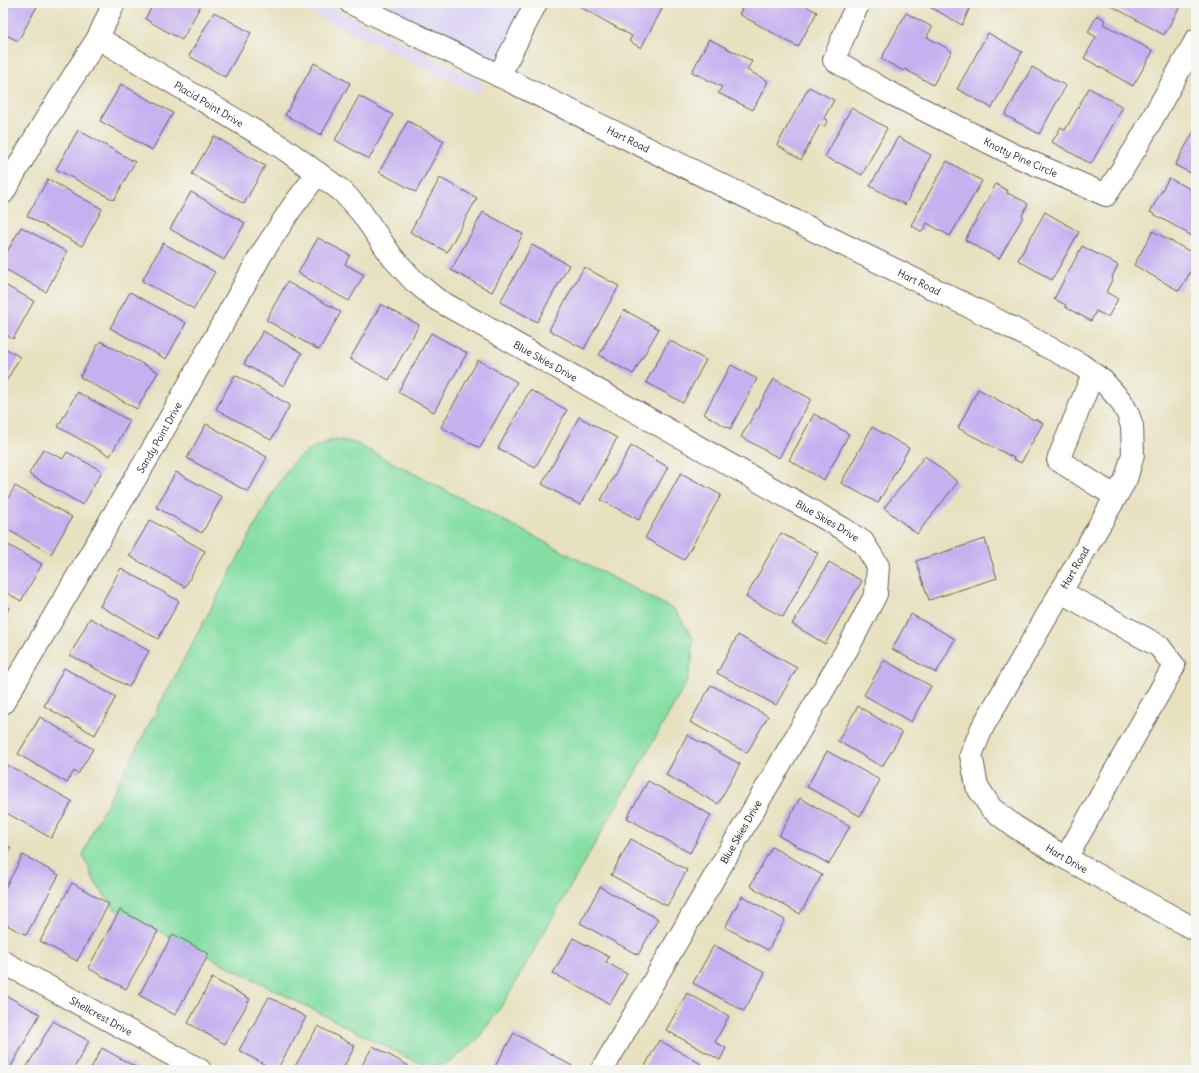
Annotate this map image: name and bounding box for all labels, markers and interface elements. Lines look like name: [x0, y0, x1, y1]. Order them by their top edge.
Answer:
street label: Placid Point Drive: [172, 78, 246, 130]
street label: Hart Road: [605, 123, 652, 155]
street label: Knotty Pine Circle: [982, 134, 1060, 180]
street label: Hart Road: [896, 266, 943, 298]
street label: Blue Skies Drive: [511, 338, 580, 384]
street label: Sandy Point Drive: [133, 400, 184, 475]
street label: Blue Skies Drive: [794, 497, 862, 544]
street label: Hart Road: [1058, 545, 1092, 591]
street label: Blue Skies Drive: [718, 798, 764, 866]
street label: Hart Drive: [1043, 841, 1090, 875]
street label: Shellcrest Drive: [68, 993, 135, 1038]

